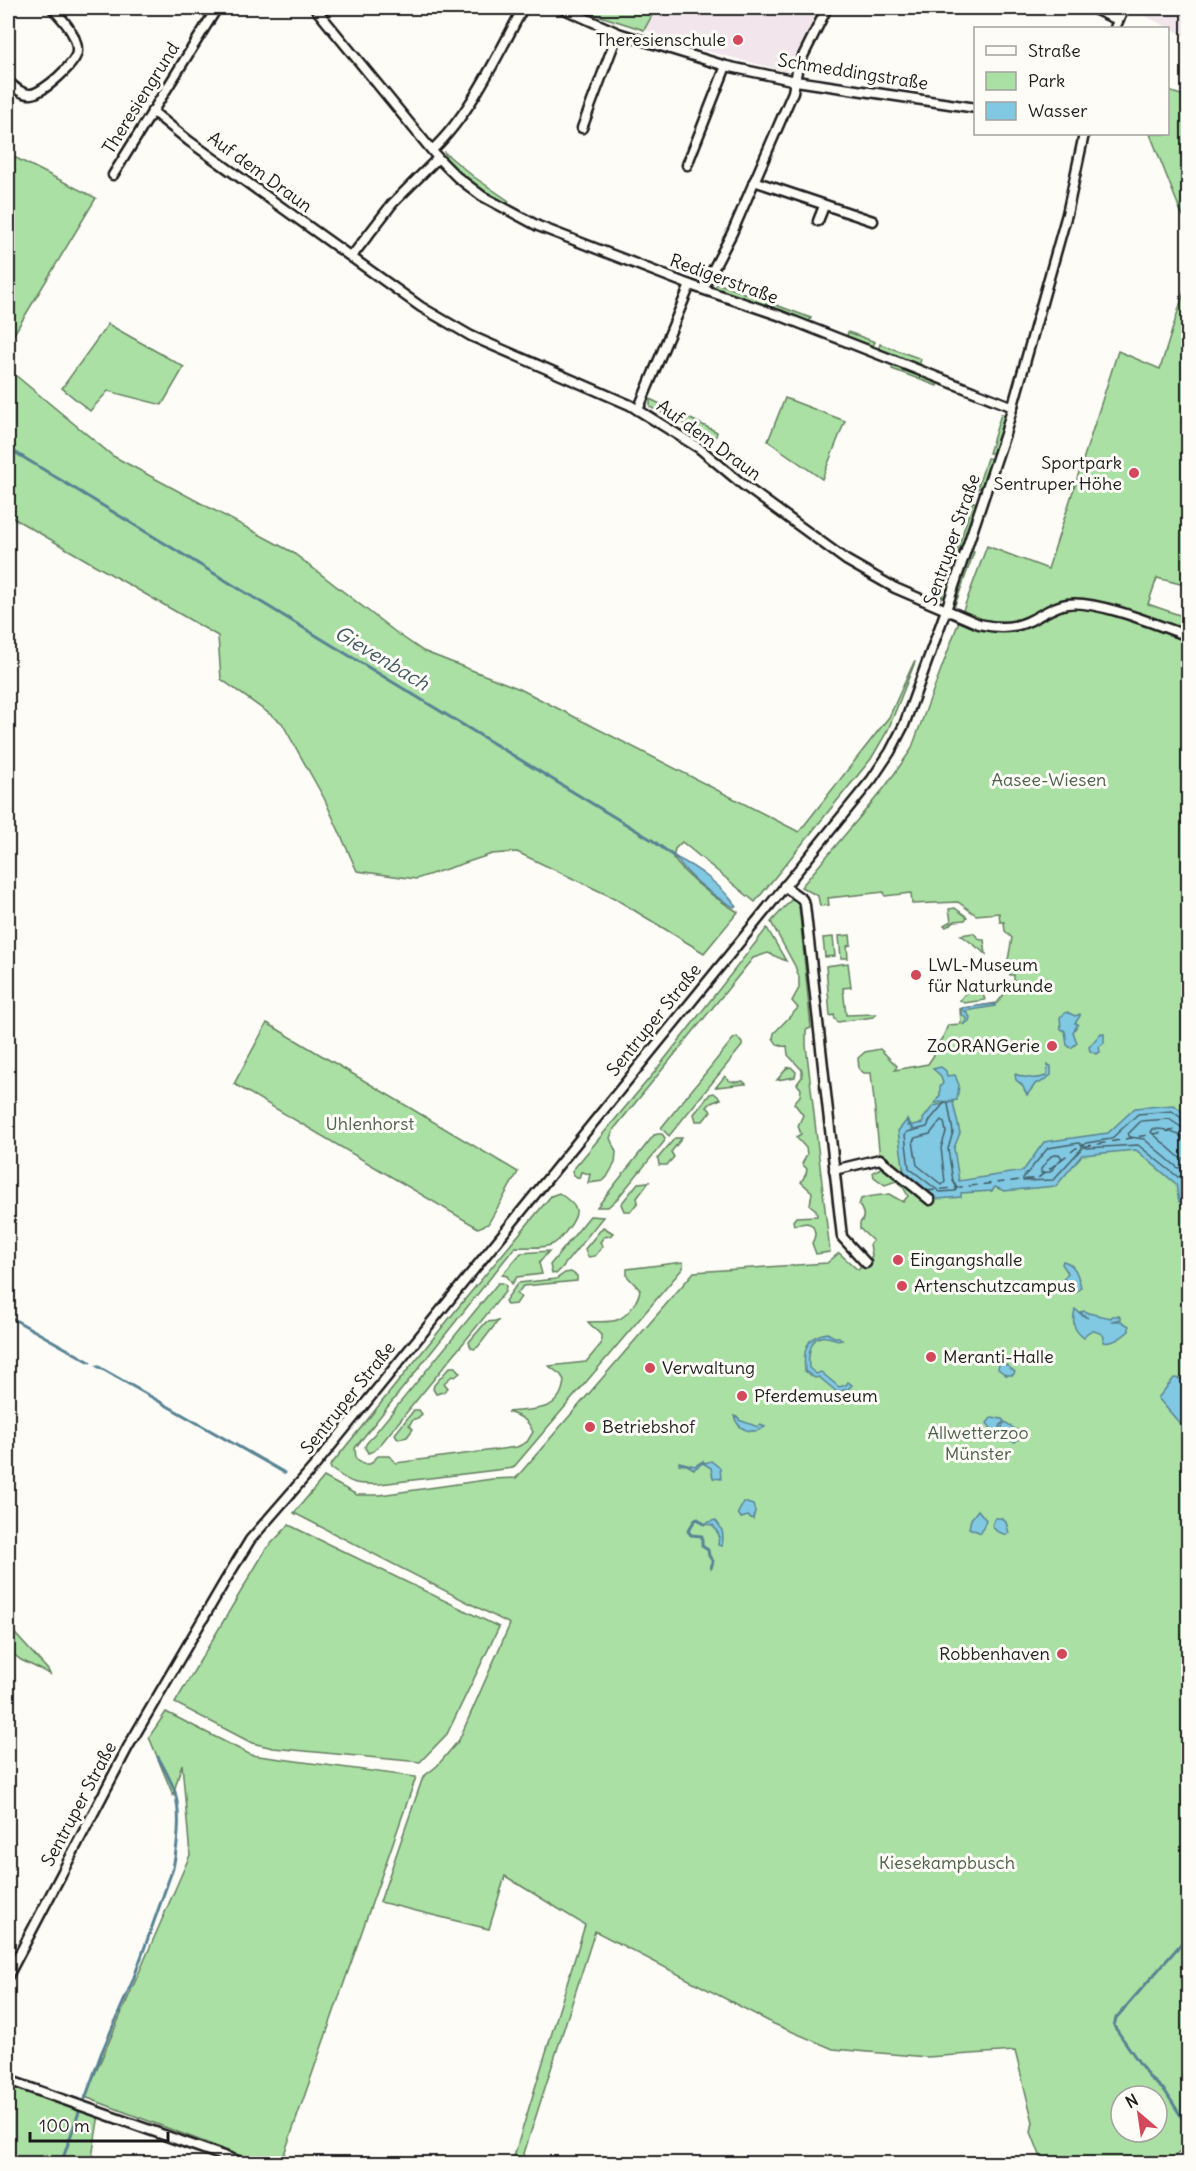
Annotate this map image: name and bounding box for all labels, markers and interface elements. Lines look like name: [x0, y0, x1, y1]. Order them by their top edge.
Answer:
legend: [974, 27, 1169, 135]
place label: Theresienschule: [596, 28, 726, 51]
marker: Theresienschule: [731, 33, 745, 47]
street label: Theresiengrund: [97, 37, 184, 158]
text: Straße: [1028, 39, 1081, 62]
street label: Schmeddingstraße: [776, 48, 930, 95]
text: Park: [1028, 69, 1065, 92]
text: Wasser: [1028, 99, 1088, 122]
street label: Auf dem Draun: [204, 126, 317, 217]
street label: Redigerstraße: [667, 248, 782, 309]
street label: Auf dem Draun: [653, 394, 766, 485]
place label: Sportpark Sentruper Höhe: [993, 451, 1122, 495]
marker: Sportpark Sentruper Höhe: [1127, 466, 1141, 480]
street label: Sentruper Straße: [918, 471, 985, 609]
water label: Gievenbach: [330, 620, 434, 696]
park label: Aasee-Wiesen: [991, 768, 1107, 791]
place label: LWL-Museum für Naturkunde: [928, 953, 1053, 997]
street label: Sentruper Straße: [601, 959, 706, 1081]
marker: LWL-Museum für Naturkunde: [909, 968, 923, 982]
place label: ZoORANGerie: [927, 1034, 1040, 1057]
marker: ZoORANGerie: [1045, 1039, 1059, 1053]
park label: Uhlenhorst: [326, 1112, 414, 1135]
place label: Eingangshalle: [910, 1248, 1022, 1271]
marker: Eingangshalle: [891, 1253, 905, 1267]
place label: Artenschutzcampus: [914, 1274, 1076, 1297]
marker: Artenschutzcampus: [895, 1279, 909, 1293]
street label: Sentruper Straße: [295, 1337, 400, 1459]
place label: Meranti-Halle: [943, 1345, 1054, 1368]
marker: Meranti-Halle: [924, 1350, 938, 1364]
place label: Verwaltung: [662, 1356, 755, 1379]
marker: Verwaltung: [643, 1361, 657, 1375]
place label: Pferdemuseum: [754, 1384, 878, 1407]
marker: Pferdemuseum: [735, 1389, 749, 1403]
place label: Betriebshof: [602, 1415, 696, 1438]
marker: Betriebshof: [583, 1420, 597, 1434]
park label: Allwetterzoo Münster: [927, 1421, 1029, 1465]
place label: Robbenhaven: [939, 1642, 1050, 1665]
marker: Robbenhaven: [1055, 1647, 1069, 1661]
street label: Sentruper Straße: [36, 1737, 121, 1870]
park label: Kiesekampbusch: [879, 1851, 1015, 1874]
north arrow: [1109, 2084, 1169, 2144]
text: N: [1122, 2089, 1141, 2112]
scale bar: [30, 2105, 168, 2143]
text: 100 m: [39, 2114, 90, 2137]

